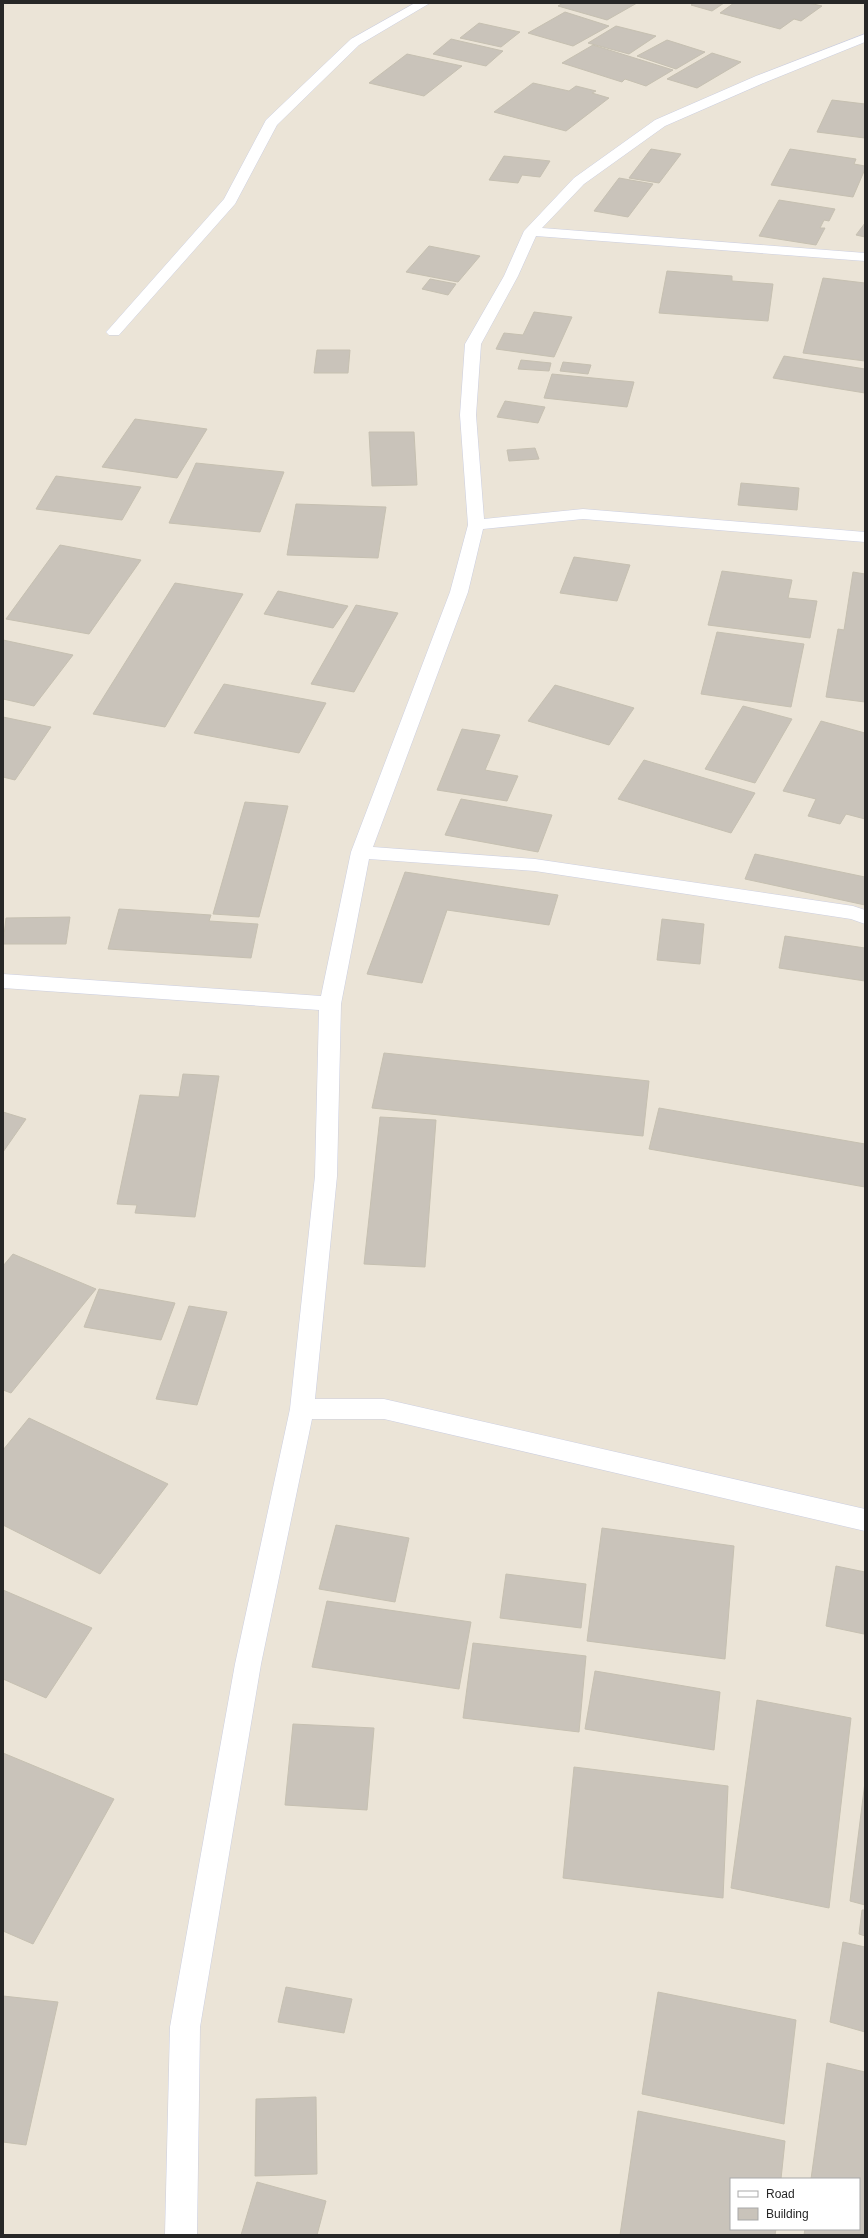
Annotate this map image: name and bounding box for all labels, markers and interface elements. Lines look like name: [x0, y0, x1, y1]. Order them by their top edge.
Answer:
legend: [730, 2178, 860, 2230]
text: Road: [766, 2187, 795, 2201]
text: Building: [766, 2207, 809, 2221]

